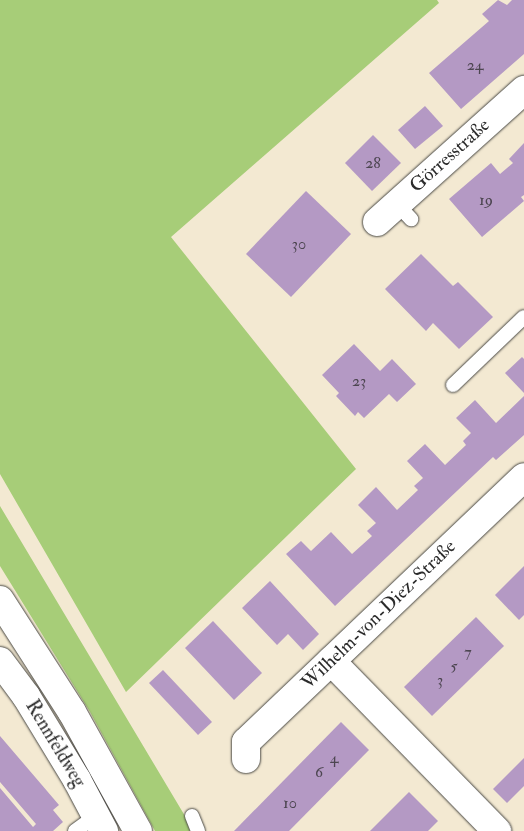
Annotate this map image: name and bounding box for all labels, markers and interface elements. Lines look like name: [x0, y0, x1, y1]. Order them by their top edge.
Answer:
house number: 24: [467, 55, 483, 75]
street label: Görresstraße: [405, 114, 495, 198]
house number: 28: [365, 153, 381, 173]
house number: 19: [479, 190, 493, 210]
house number: 30: [292, 234, 306, 254]
house number: 23: [352, 371, 366, 391]
street label: Wilhelm-von-Diez-Straße: [297, 536, 461, 694]
house number: 7: [464, 642, 472, 662]
house number: 5: [450, 656, 458, 676]
house number: 3: [437, 670, 443, 690]
street label: Rennfeldweg: [20, 696, 90, 792]
house number: 4: [330, 748, 338, 768]
house number: 6: [315, 762, 323, 782]
house number: 10: [283, 793, 297, 813]

